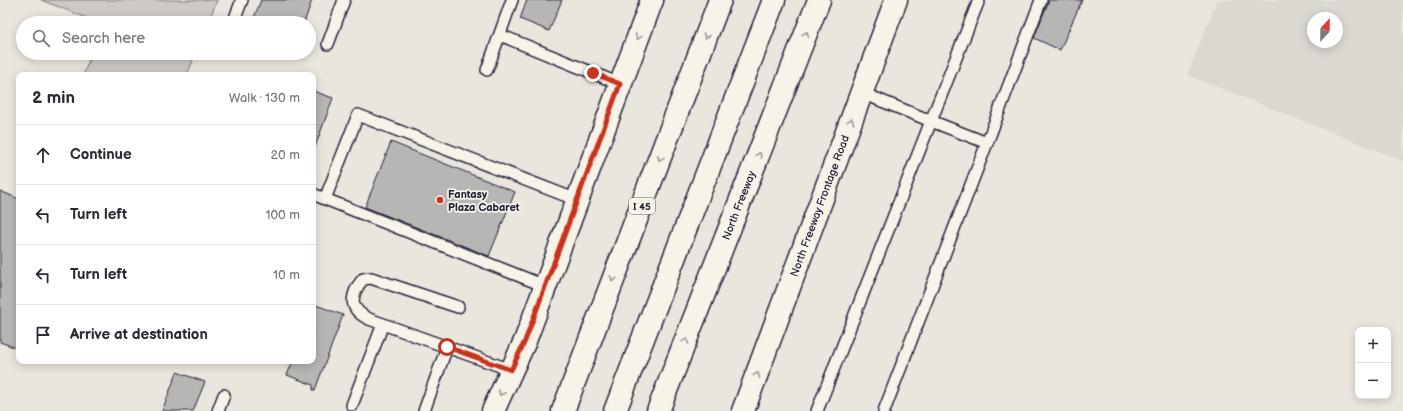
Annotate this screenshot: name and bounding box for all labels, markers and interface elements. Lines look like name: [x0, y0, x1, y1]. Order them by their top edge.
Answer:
north arrow: [1307, 12, 1343, 48]
search box: [16, 16, 316, 60]
icon: search: [30, 27, 52, 49]
text: Search here: [62, 29, 145, 48]
one-way arrow: [802, 30, 810, 37]
one-way arrow: [634, 33, 642, 40]
one-way arrow: [703, 33, 711, 40]
route end: [584, 64, 602, 82]
text: 2 min: [32, 88, 75, 108]
text: Walk · 130 m: [229, 90, 300, 106]
one-way arrow: [846, 118, 855, 125]
street label: North Freeway Frontage Road: [788, 133, 852, 278]
icon: ahead: [32, 144, 54, 166]
text: Continue: [70, 145, 132, 164]
text: 20 m: [270, 147, 300, 163]
one-way arrow: [754, 152, 762, 159]
one-way arrow: [656, 154, 664, 161]
street label: North Freeway: [720, 169, 758, 242]
place label: Fantasy Plaza Cabaret: [448, 188, 520, 214]
marker: Fantasy Plaza Cabaret: [435, 195, 445, 205]
road number: I 45: [629, 198, 655, 214]
icon: left: [32, 204, 54, 226]
text: Turn left: [70, 205, 127, 224]
text: 100 m: [265, 207, 300, 223]
icon: left: [32, 264, 54, 286]
text: Turn left: [70, 265, 127, 284]
text: 10 m: [273, 267, 300, 283]
one-way arrow: [610, 276, 618, 283]
icon: arrive: [32, 324, 54, 346]
text: Arrive at destination: [70, 325, 208, 344]
map controls: [1355, 327, 1391, 399]
button: +: [1355, 327, 1391, 363]
route start: [438, 338, 456, 356]
one-way arrow: [682, 338, 690, 345]
button: −: [1355, 363, 1391, 399]
one-way arrow: [752, 371, 760, 378]
one-way arrow: [498, 389, 506, 397]

